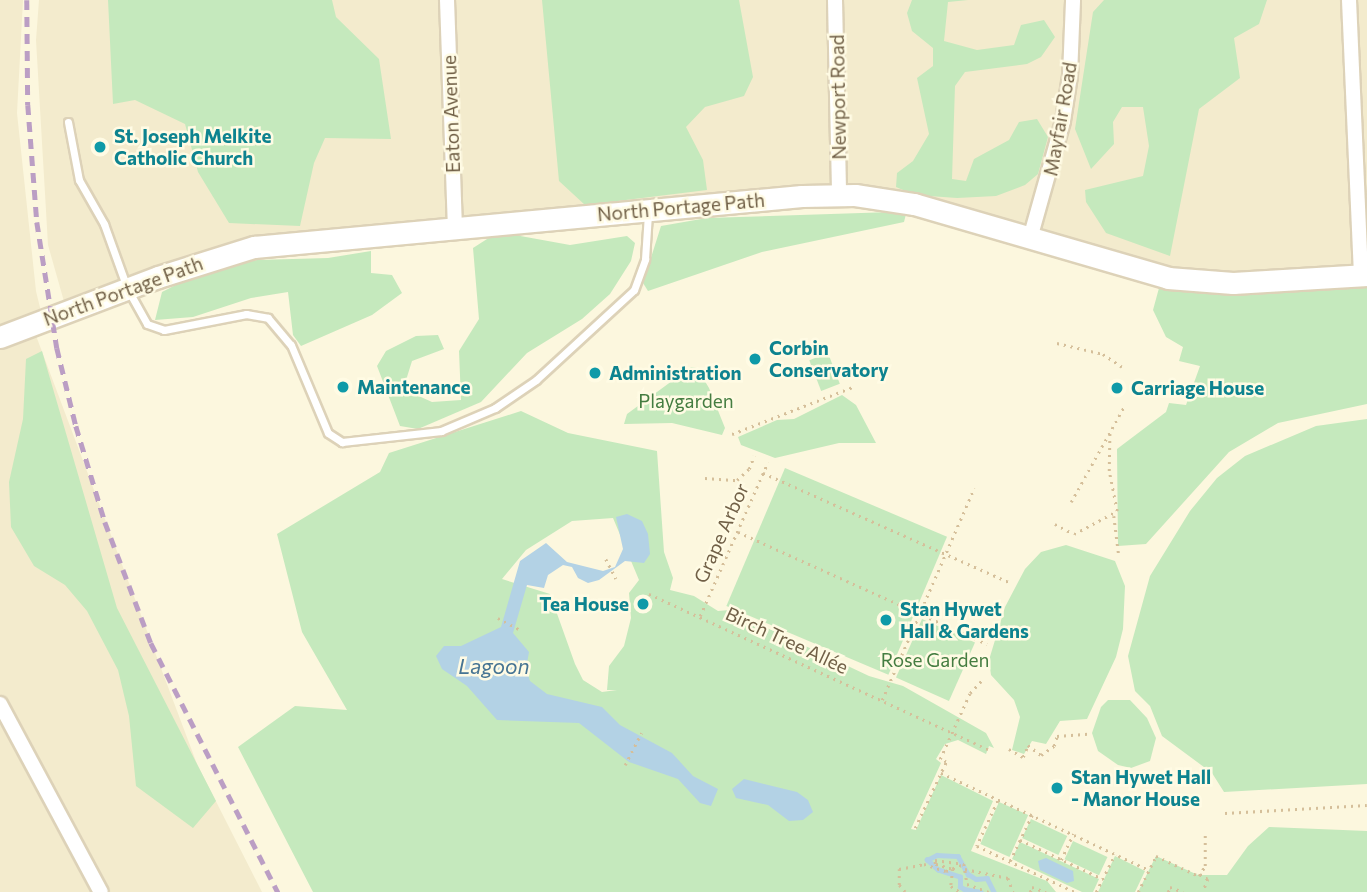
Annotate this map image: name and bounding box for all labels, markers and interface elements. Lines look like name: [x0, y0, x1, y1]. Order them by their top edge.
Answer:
street label: Newport Road: [826, 34, 850, 160]
street label: Eaton Avenue: [438, 55, 464, 173]
street label: Mayfair Road: [1039, 60, 1081, 178]
place label: St. Joseph Melkite Catholic Church: [114, 125, 271, 169]
marker: St. Joseph Melkite Catholic Church: [92, 139, 108, 155]
street label: North Portage Path: [596, 188, 766, 226]
street label: North Portage Path: [40, 252, 206, 330]
place label: Corbin Conservatory: [769, 337, 889, 381]
marker: Corbin Conservatory: [747, 351, 763, 367]
place label: Administration: [609, 362, 742, 384]
marker: Administration: [587, 365, 603, 381]
place label: Maintenance: [357, 376, 471, 398]
place label: Carriage House: [1131, 377, 1264, 399]
marker: Maintenance: [335, 379, 351, 395]
marker: Carriage House: [1109, 380, 1125, 396]
park label: Playgarden: [638, 390, 734, 412]
street label: Grape Arbor: [689, 479, 753, 587]
place label: Tea House: [539, 593, 629, 615]
marker: Tea House: [635, 596, 651, 612]
place label: Stan Hywet Hall & Gardens: [900, 598, 1029, 642]
street label: Birch Tree Allée: [722, 602, 852, 678]
marker: Stan Hywet Hall & Gardens: [878, 612, 894, 628]
park label: Rose Garden: [881, 649, 989, 671]
water label: Lagoon: [458, 653, 530, 679]
place label: Stan Hywet Hall - Manor House: [1071, 766, 1211, 810]
marker: Stan Hywet Hall - Manor House: [1049, 780, 1065, 796]

